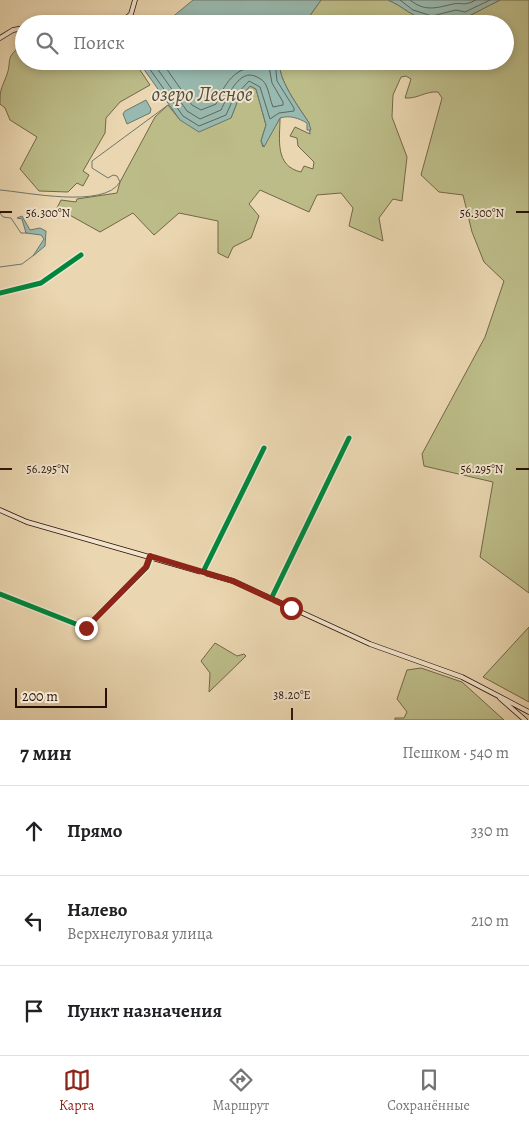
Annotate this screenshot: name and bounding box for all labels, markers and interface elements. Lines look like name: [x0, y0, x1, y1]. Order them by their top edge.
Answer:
search box: [15, 15, 514, 70]
icon: search: [33, 29, 61, 57]
text: Поиск: [73, 30, 125, 56]
water label: озеро Лесное: [152, 80, 253, 108]
text: 56.300°N: [26, 205, 71, 221]
text: 56.300°N: [460, 205, 505, 221]
text: 56.295°N: [27, 461, 70, 477]
text: 56.295°N: [461, 461, 504, 477]
route start: [280, 597, 303, 620]
route end: [75, 617, 98, 640]
scale bar: [15, 685, 108, 708]
text: 200 m: [22, 687, 58, 706]
text: 38.20°E: [273, 687, 311, 703]
text: 7 мин: [20, 739, 72, 767]
text: Пешком · 540 m: [402, 742, 509, 764]
icon: ahead: [20, 817, 48, 845]
text: Прямо: [67, 818, 122, 844]
text: 330 m: [471, 820, 509, 842]
text: Налево: [67, 897, 127, 923]
icon: left: [20, 907, 48, 935]
text: 210 m: [471, 910, 509, 932]
text: Верхнелуговая улица: [67, 923, 213, 945]
icon: arrive: [20, 997, 48, 1025]
text: Пункт назначения: [67, 998, 222, 1024]
tab: Карта: [59, 1066, 94, 1115]
tab: Маршрут: [213, 1066, 269, 1115]
tab: Сохранённые: [387, 1066, 470, 1115]

